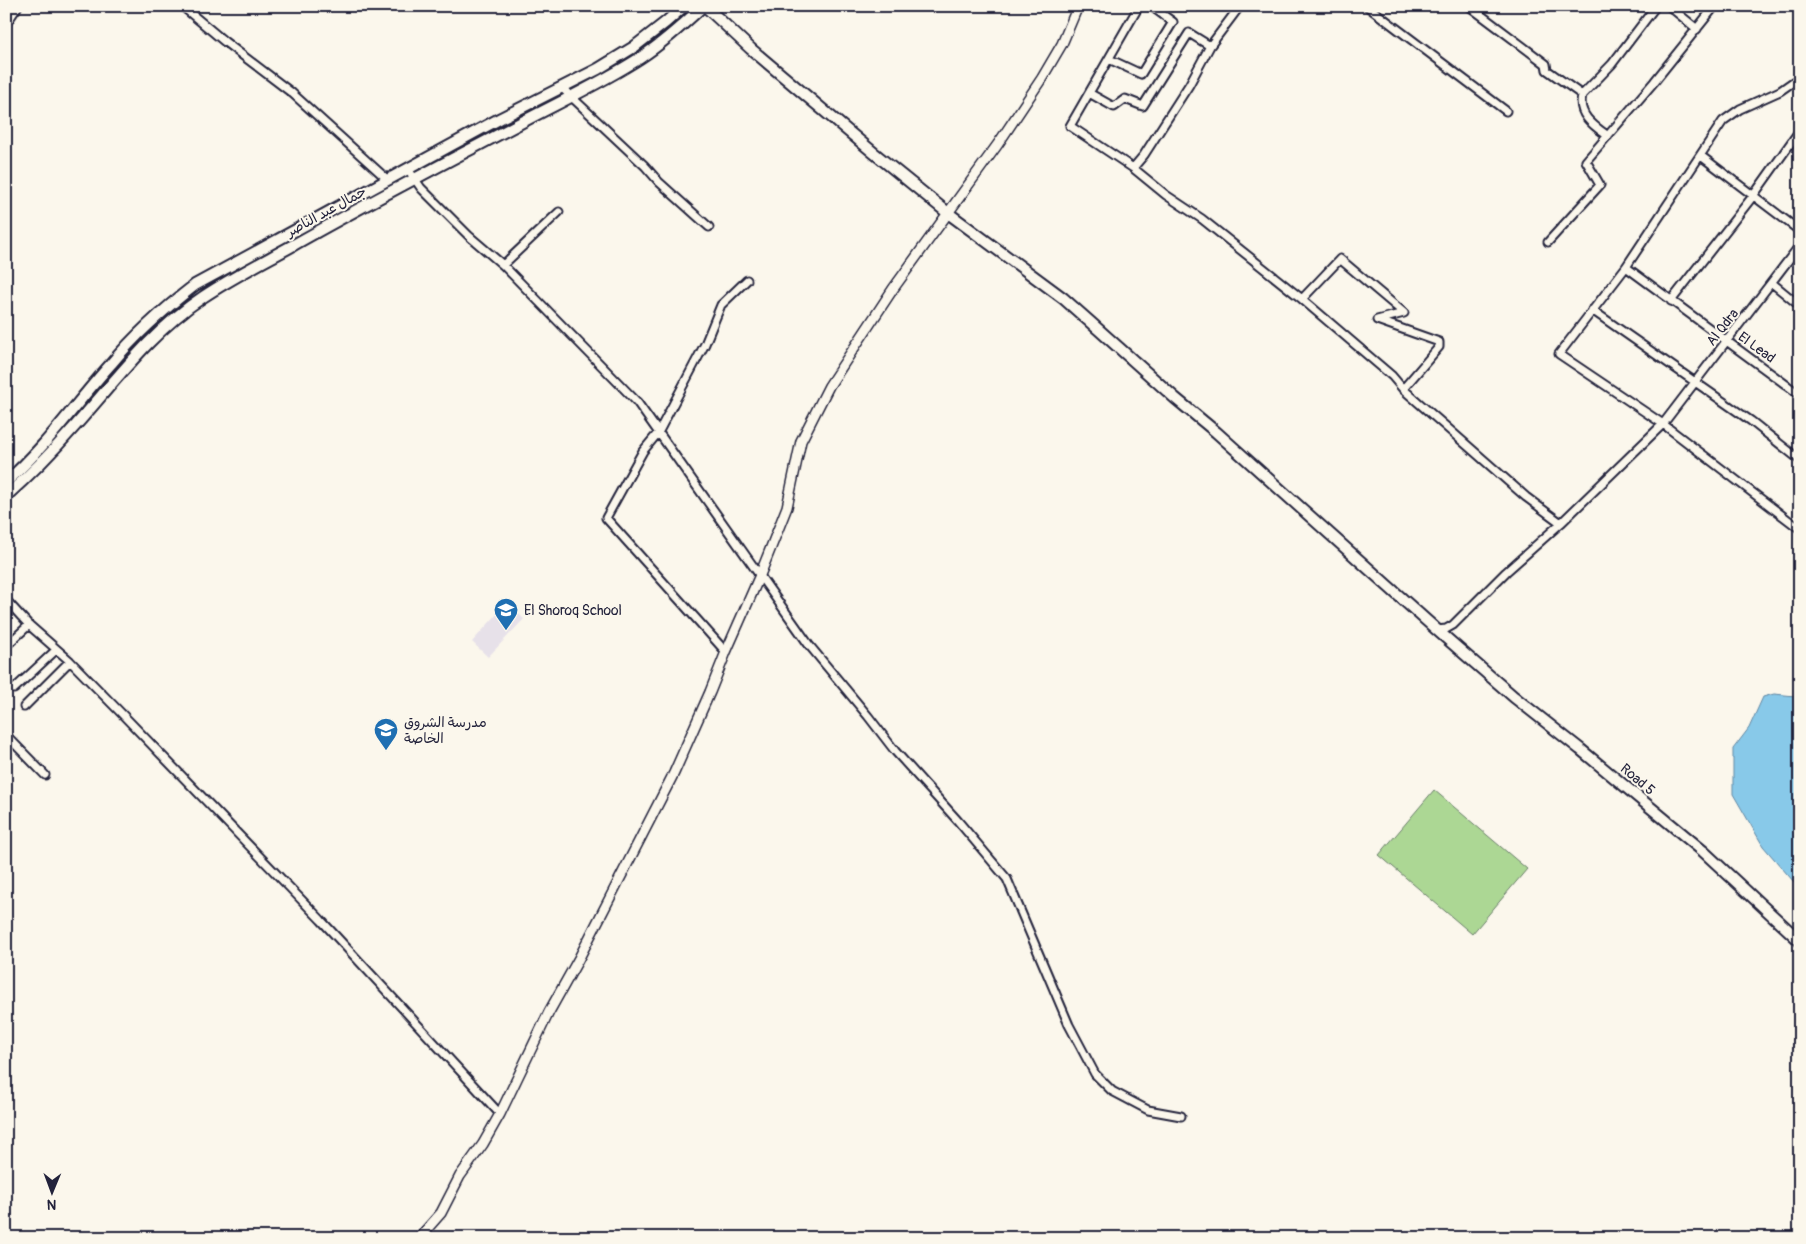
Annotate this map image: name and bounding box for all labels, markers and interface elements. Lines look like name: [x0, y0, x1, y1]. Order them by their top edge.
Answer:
street label: جمال عبد الناصر: [282, 182, 369, 241]
street label: Al Qdra: [1703, 305, 1742, 349]
street label: El Lead: [1735, 328, 1779, 367]
school or university icon: El Shoroq School: [493, 597, 519, 631]
place label: El Shoroq School: [524, 602, 622, 619]
place label: مدرسة الشروق الخاصة: [404, 714, 487, 747]
school or university icon: مدرسة الشروق الخاصة: [373, 717, 399, 751]
street label: Road 5: [1617, 760, 1658, 799]
north arrow: [28, 1166, 78, 1216]
text: N: [47, 1196, 57, 1213]

